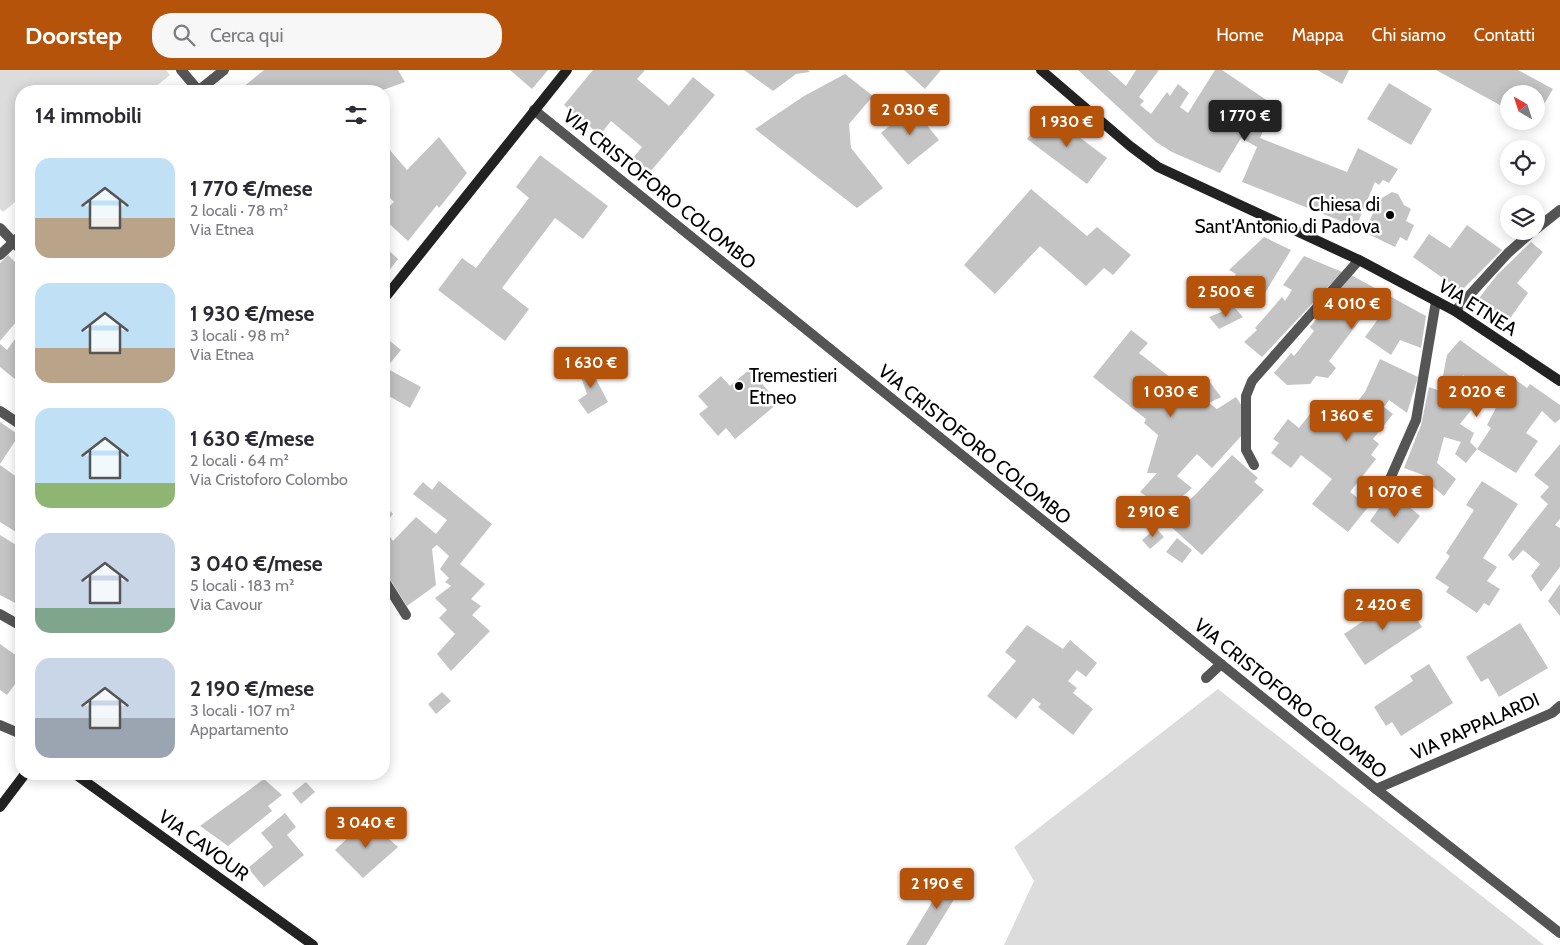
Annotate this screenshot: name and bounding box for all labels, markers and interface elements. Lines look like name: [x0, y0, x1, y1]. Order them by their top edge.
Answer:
search box: [152, 13, 502, 58]
text: Doorstep: [25, 21, 122, 50]
icon: search: [170, 21, 198, 49]
text: Cerca qui: [210, 24, 283, 47]
text: Home: [1216, 24, 1264, 46]
text: Mappa: [1292, 24, 1344, 46]
text: Chi siamo: [1372, 24, 1446, 46]
text: Contatti: [1474, 24, 1535, 46]
north arrow: [1500, 85, 1545, 130]
map controls: [1500, 85, 1545, 240]
pin: 2 030 €: [864, 93, 956, 136]
text: 2 030 €: [881, 100, 939, 119]
pin: 1 770 €: [1199, 100, 1291, 142]
icon: filters: [342, 101, 370, 129]
text: 14 immobili: [35, 103, 142, 128]
street label: VIA CRISTOFORO COLOMBO: [559, 104, 761, 274]
pin: 1 930 €: [1021, 106, 1113, 148]
text: 1 770 €: [1220, 106, 1270, 125]
text: 1 930 €: [1041, 112, 1093, 131]
button: locate: [1500, 140, 1545, 185]
text: 1 770 €/mese: [190, 176, 312, 201]
icon: home: [75, 178, 135, 238]
place label: Chiesa di Sant'Antonio di Padova: [1194, 193, 1380, 238]
button: layers: [1500, 195, 1545, 240]
text: 2 locali · 78 m²: [190, 201, 288, 220]
marker: Chiesa di Sant'Antonio di Padova: [1384, 209, 1396, 221]
text: Via Etnea: [190, 220, 254, 239]
street label: VIA ETNEA: [1434, 274, 1522, 341]
pin: 2 500 €: [1180, 276, 1272, 318]
text: 2 500 €: [1197, 282, 1255, 301]
pin: 4 010 €: [1306, 288, 1398, 330]
text: 4 010 €: [1324, 294, 1380, 313]
text: 1 930 €/mese: [190, 301, 314, 326]
icon: home: [75, 303, 135, 363]
text: 3 locali · 98 m²: [190, 326, 290, 345]
text: Via Etnea: [190, 345, 254, 364]
pin: 1 630 €: [545, 346, 637, 389]
text: 1 630 €: [565, 353, 617, 372]
street label: VIA CRISTOFORO COLOMBO: [874, 359, 1076, 529]
place label: Tremestieri Etneo: [749, 364, 837, 409]
pin: 1 030 €: [1125, 376, 1217, 418]
pin: 2 020 €: [1431, 376, 1523, 418]
marker: Tremestieri Etneo: [733, 380, 745, 392]
text: 1 030 €: [1144, 382, 1198, 401]
text: 2 020 €: [1449, 382, 1505, 401]
pin: 1 360 €: [1301, 400, 1393, 442]
text: 1 360 €: [1321, 406, 1373, 425]
text: 1 630 €/mese: [190, 426, 314, 451]
icon: home: [75, 428, 135, 488]
text: 2 locali · 64 m²: [190, 451, 289, 470]
text: Via Cristoforo Colombo: [190, 470, 348, 489]
pin: 1 070 €: [1349, 476, 1441, 518]
text: 1 070 €: [1368, 482, 1422, 501]
pin: 2 910 €: [1107, 496, 1199, 538]
text: 2 910 €: [1127, 502, 1179, 521]
text: 3 040 €/mese: [190, 551, 323, 576]
icon: home: [75, 553, 135, 613]
text: 5 locali · 183 m²: [190, 576, 294, 595]
pin: 2 420 €: [1337, 588, 1429, 631]
text: Via Cavour: [190, 595, 262, 614]
text: 2 420 €: [1355, 595, 1411, 614]
street label: VIA CRISTOFORO COLOMBO: [1190, 613, 1392, 783]
text: 2 190 €/mese: [190, 676, 314, 701]
icon: home: [75, 678, 135, 738]
street label: VIA PAPPALARDI: [1407, 688, 1543, 765]
text: 3 locali · 107 m²: [190, 701, 295, 720]
text: Appartamento: [190, 720, 289, 739]
street label: VIA CAVOUR: [154, 805, 254, 886]
pin: 3 040 €: [320, 806, 412, 849]
text: 3 040 €: [337, 813, 395, 832]
pin: 2 190 €: [891, 868, 983, 910]
text: 2 190 €: [911, 874, 963, 893]

